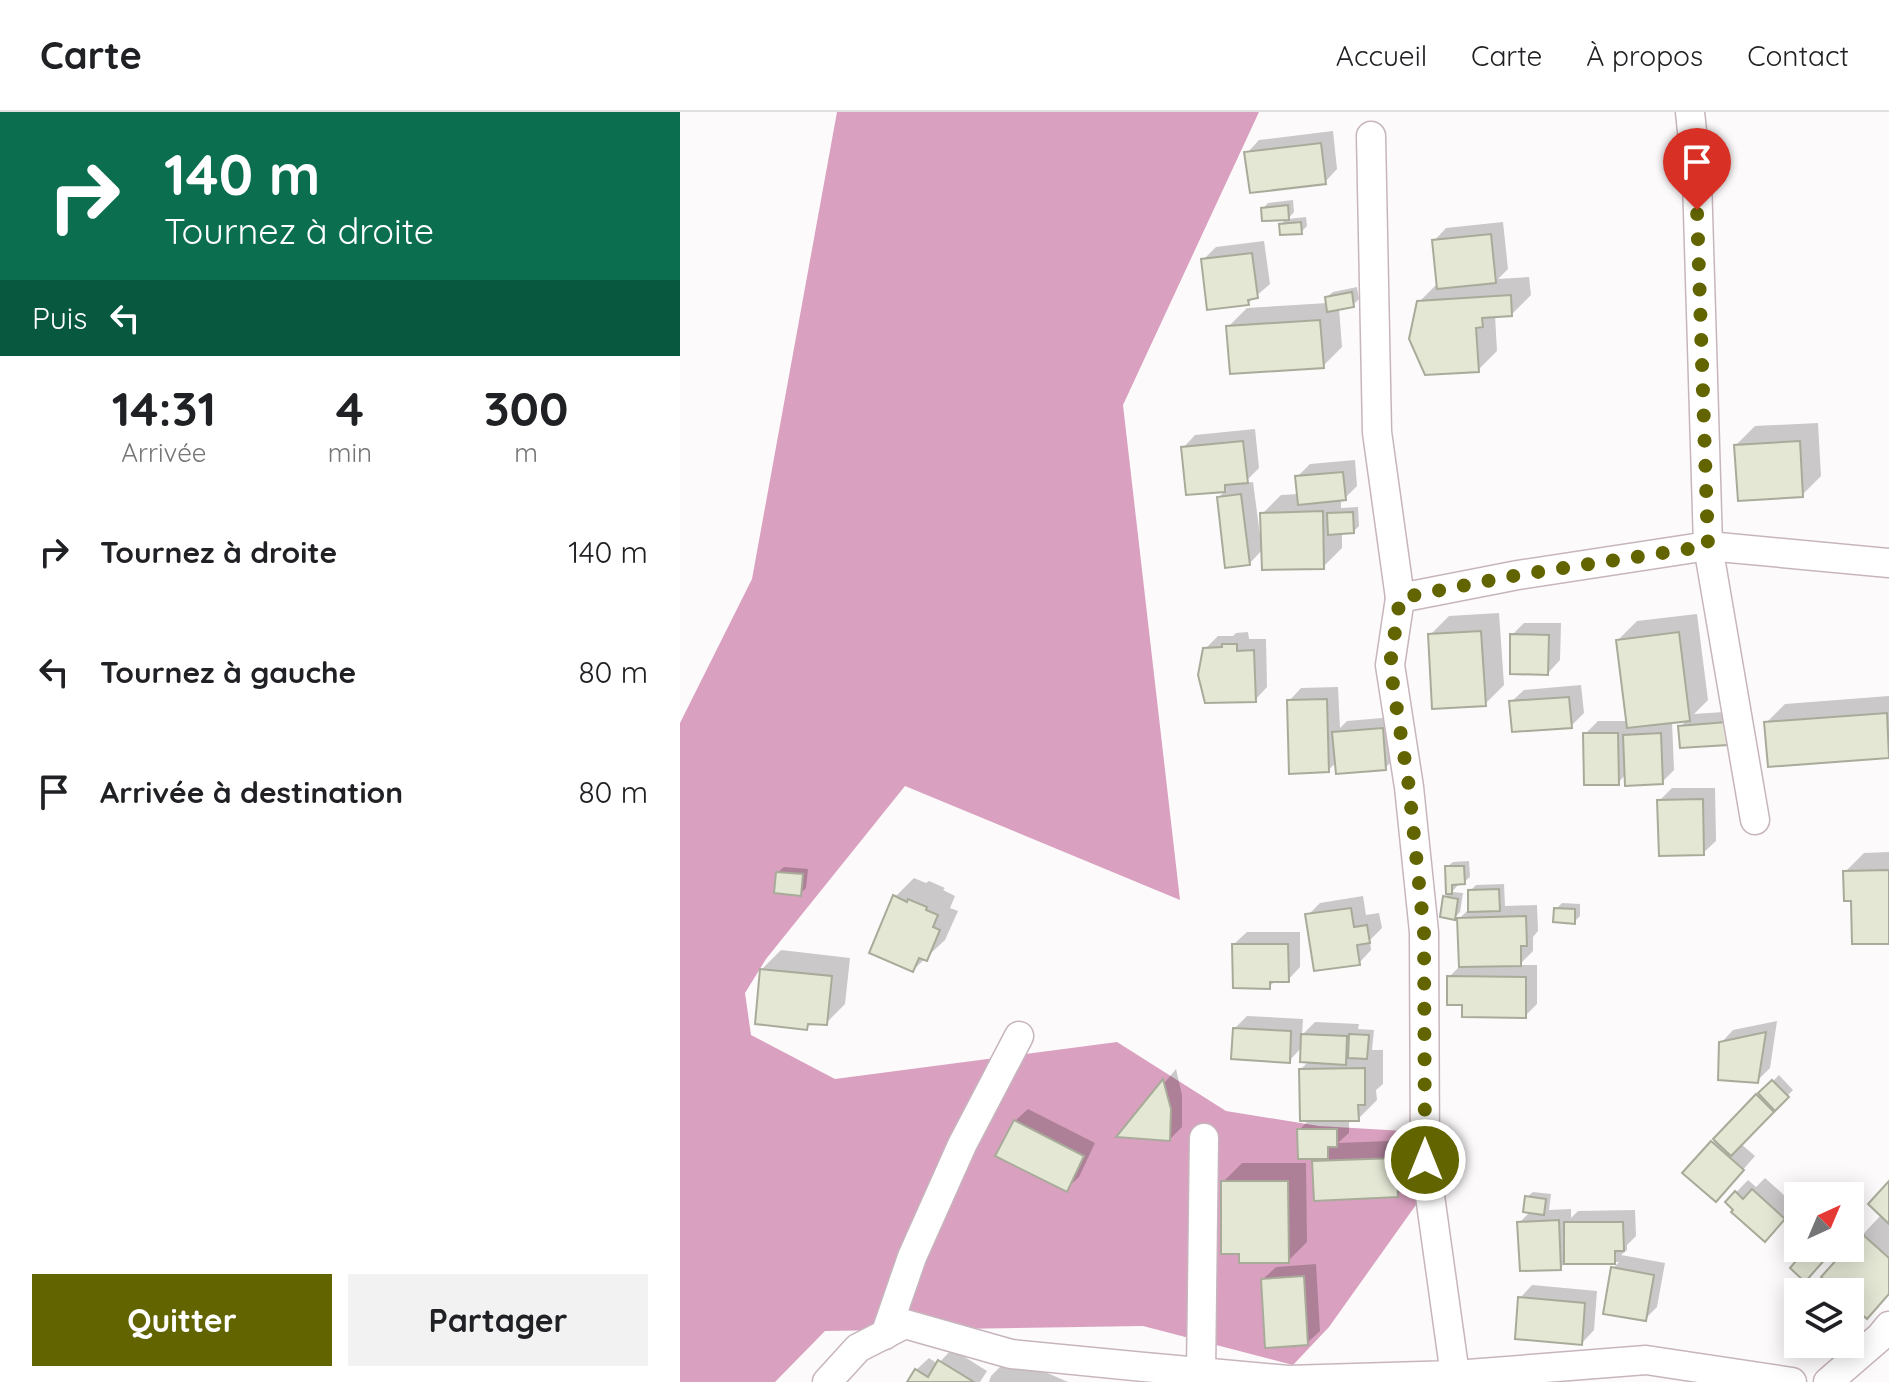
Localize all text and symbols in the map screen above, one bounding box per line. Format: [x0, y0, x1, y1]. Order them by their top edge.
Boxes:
text: Carte [40, 31, 142, 79]
text: Accueil [1336, 38, 1427, 73]
text: Carte [1471, 38, 1542, 73]
text: À propos [1586, 38, 1703, 73]
text: Contact [1747, 38, 1849, 73]
pin [1663, 128, 1731, 210]
text: 140 m [164, 139, 320, 209]
icon: arrive [1675, 140, 1719, 184]
icon: right [32, 144, 136, 248]
text: Tournez à droite [164, 208, 434, 253]
icon: left [103, 296, 147, 340]
text: Puis [32, 299, 87, 337]
text: 14:31 [112, 378, 216, 438]
text: 4 [336, 378, 364, 438]
text: 300 [484, 378, 568, 438]
text: Arrivée [121, 436, 207, 469]
text: min [328, 436, 372, 469]
text: m [514, 436, 538, 469]
icon: right [32, 530, 76, 574]
text: Tournez à droite [100, 533, 337, 571]
text: 140 m [568, 533, 648, 571]
icon: left [32, 650, 76, 694]
text: Tournez à gauche [100, 653, 356, 691]
text: 80 m [578, 653, 648, 691]
icon: arrive [32, 770, 76, 814]
text: Arrivée à destination [100, 773, 403, 811]
text: 80 m [578, 773, 648, 811]
position arrow [1383, 1118, 1467, 1202]
north arrow [1784, 1182, 1864, 1262]
map controls [1784, 1182, 1864, 1358]
button: Quitter [32, 1274, 332, 1366]
button: Partager [348, 1274, 648, 1366]
button: layers [1784, 1278, 1864, 1358]

